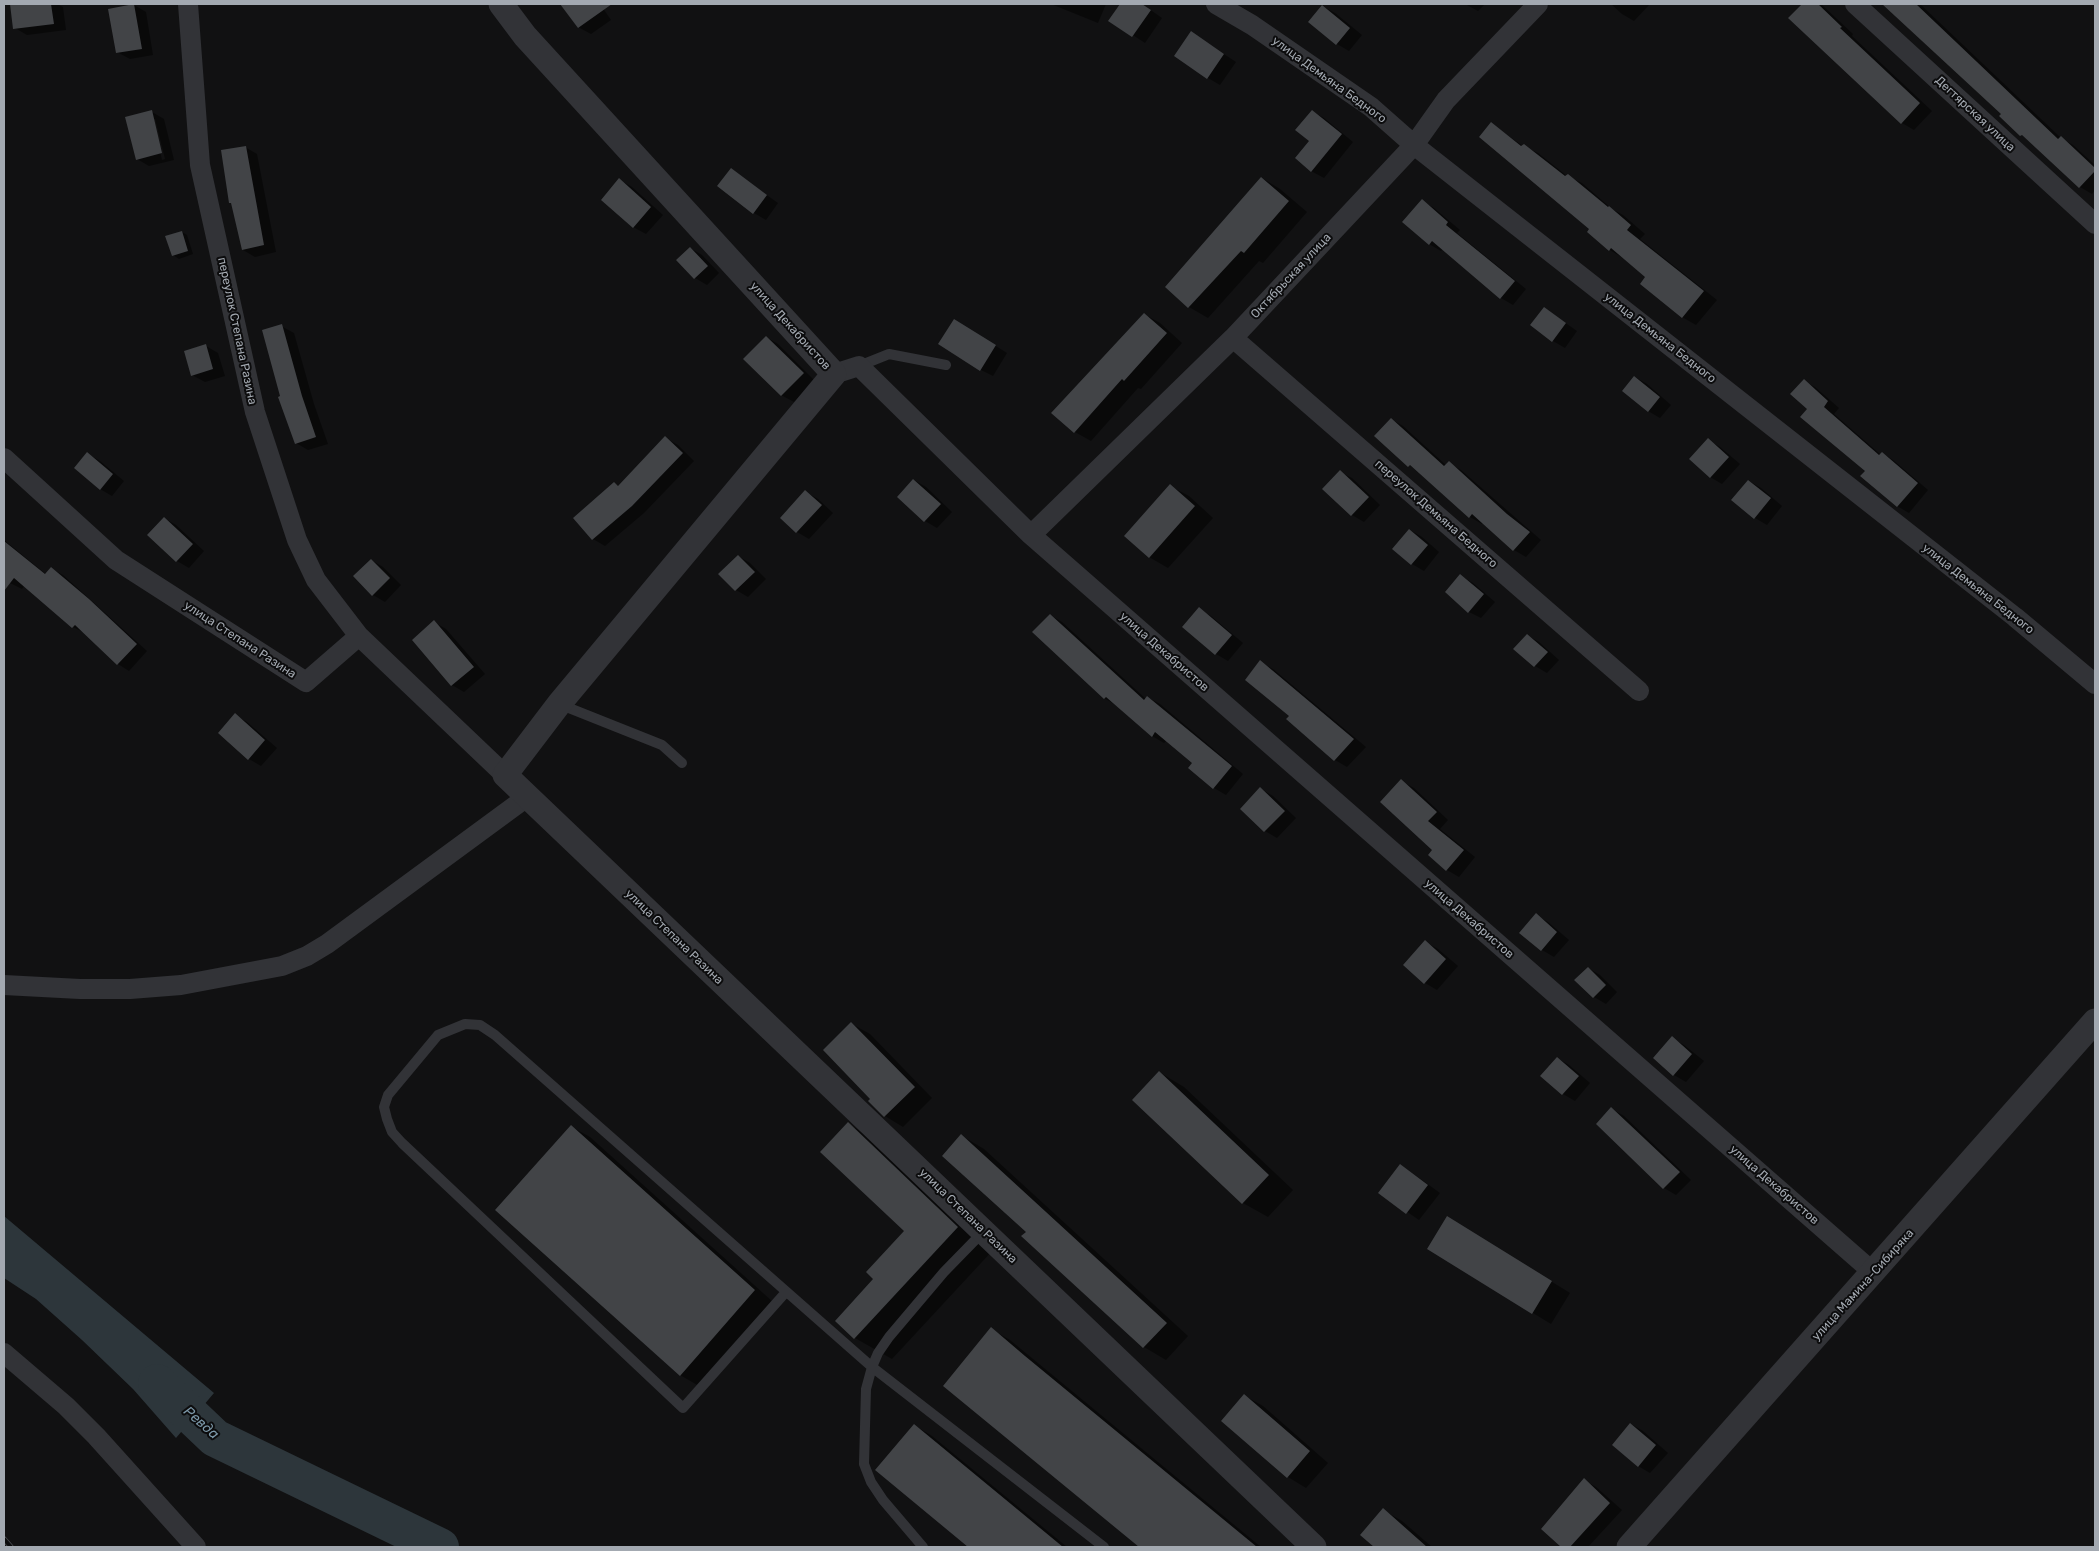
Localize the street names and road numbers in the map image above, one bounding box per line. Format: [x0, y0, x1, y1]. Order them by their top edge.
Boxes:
street label: улица Демьяна Бедного [1269, 34, 1389, 126]
street label: Дегтярская улица [1932, 73, 2018, 155]
street label: Октябрьская улица [1248, 230, 1334, 322]
street label: переулок Степана Разина [214, 256, 260, 406]
street label: улица Декабристов [747, 279, 833, 373]
street label: улица Демьяна Бедного [1601, 290, 1719, 386]
street label: переулок Демьяна Бедного [1372, 457, 1500, 571]
street label: улица Демьяна Бедного [1919, 541, 2037, 637]
street label: улица Степана Разина [181, 598, 299, 682]
street label: улица Декабристов [1116, 609, 1212, 695]
street label: улица Декабристов [1421, 876, 1517, 962]
street label: улица Степана Разина [622, 886, 726, 988]
street label: улица Декабристов [1726, 1142, 1822, 1228]
street label: улица Степана Разина [916, 1165, 1020, 1267]
street label: улица Мамина-Сибиряка [1809, 1226, 1917, 1344]

